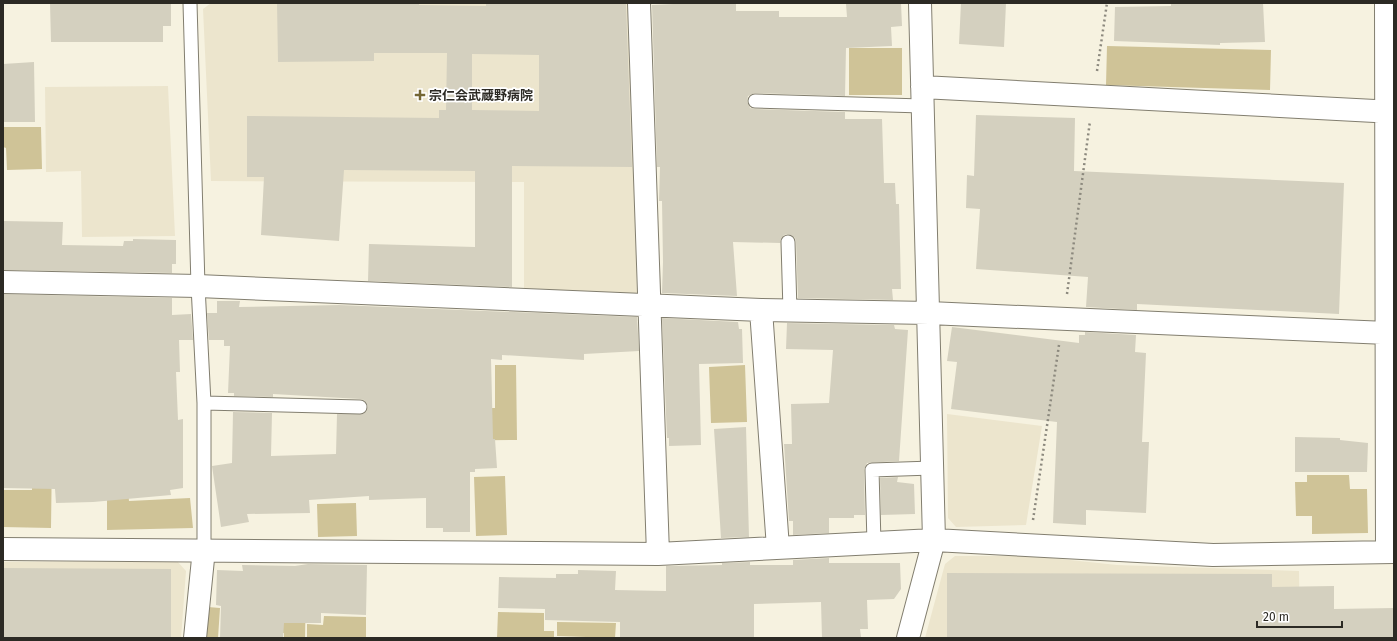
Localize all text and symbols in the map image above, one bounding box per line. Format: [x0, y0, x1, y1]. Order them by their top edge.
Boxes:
place label: 宗仁会武蔵野病院 [429, 88, 533, 103]
marker: 宗仁会武蔵野病院 [414, 89, 426, 101]
scale bar [1257, 603, 1342, 629]
text: 20 m [1263, 610, 1289, 624]

